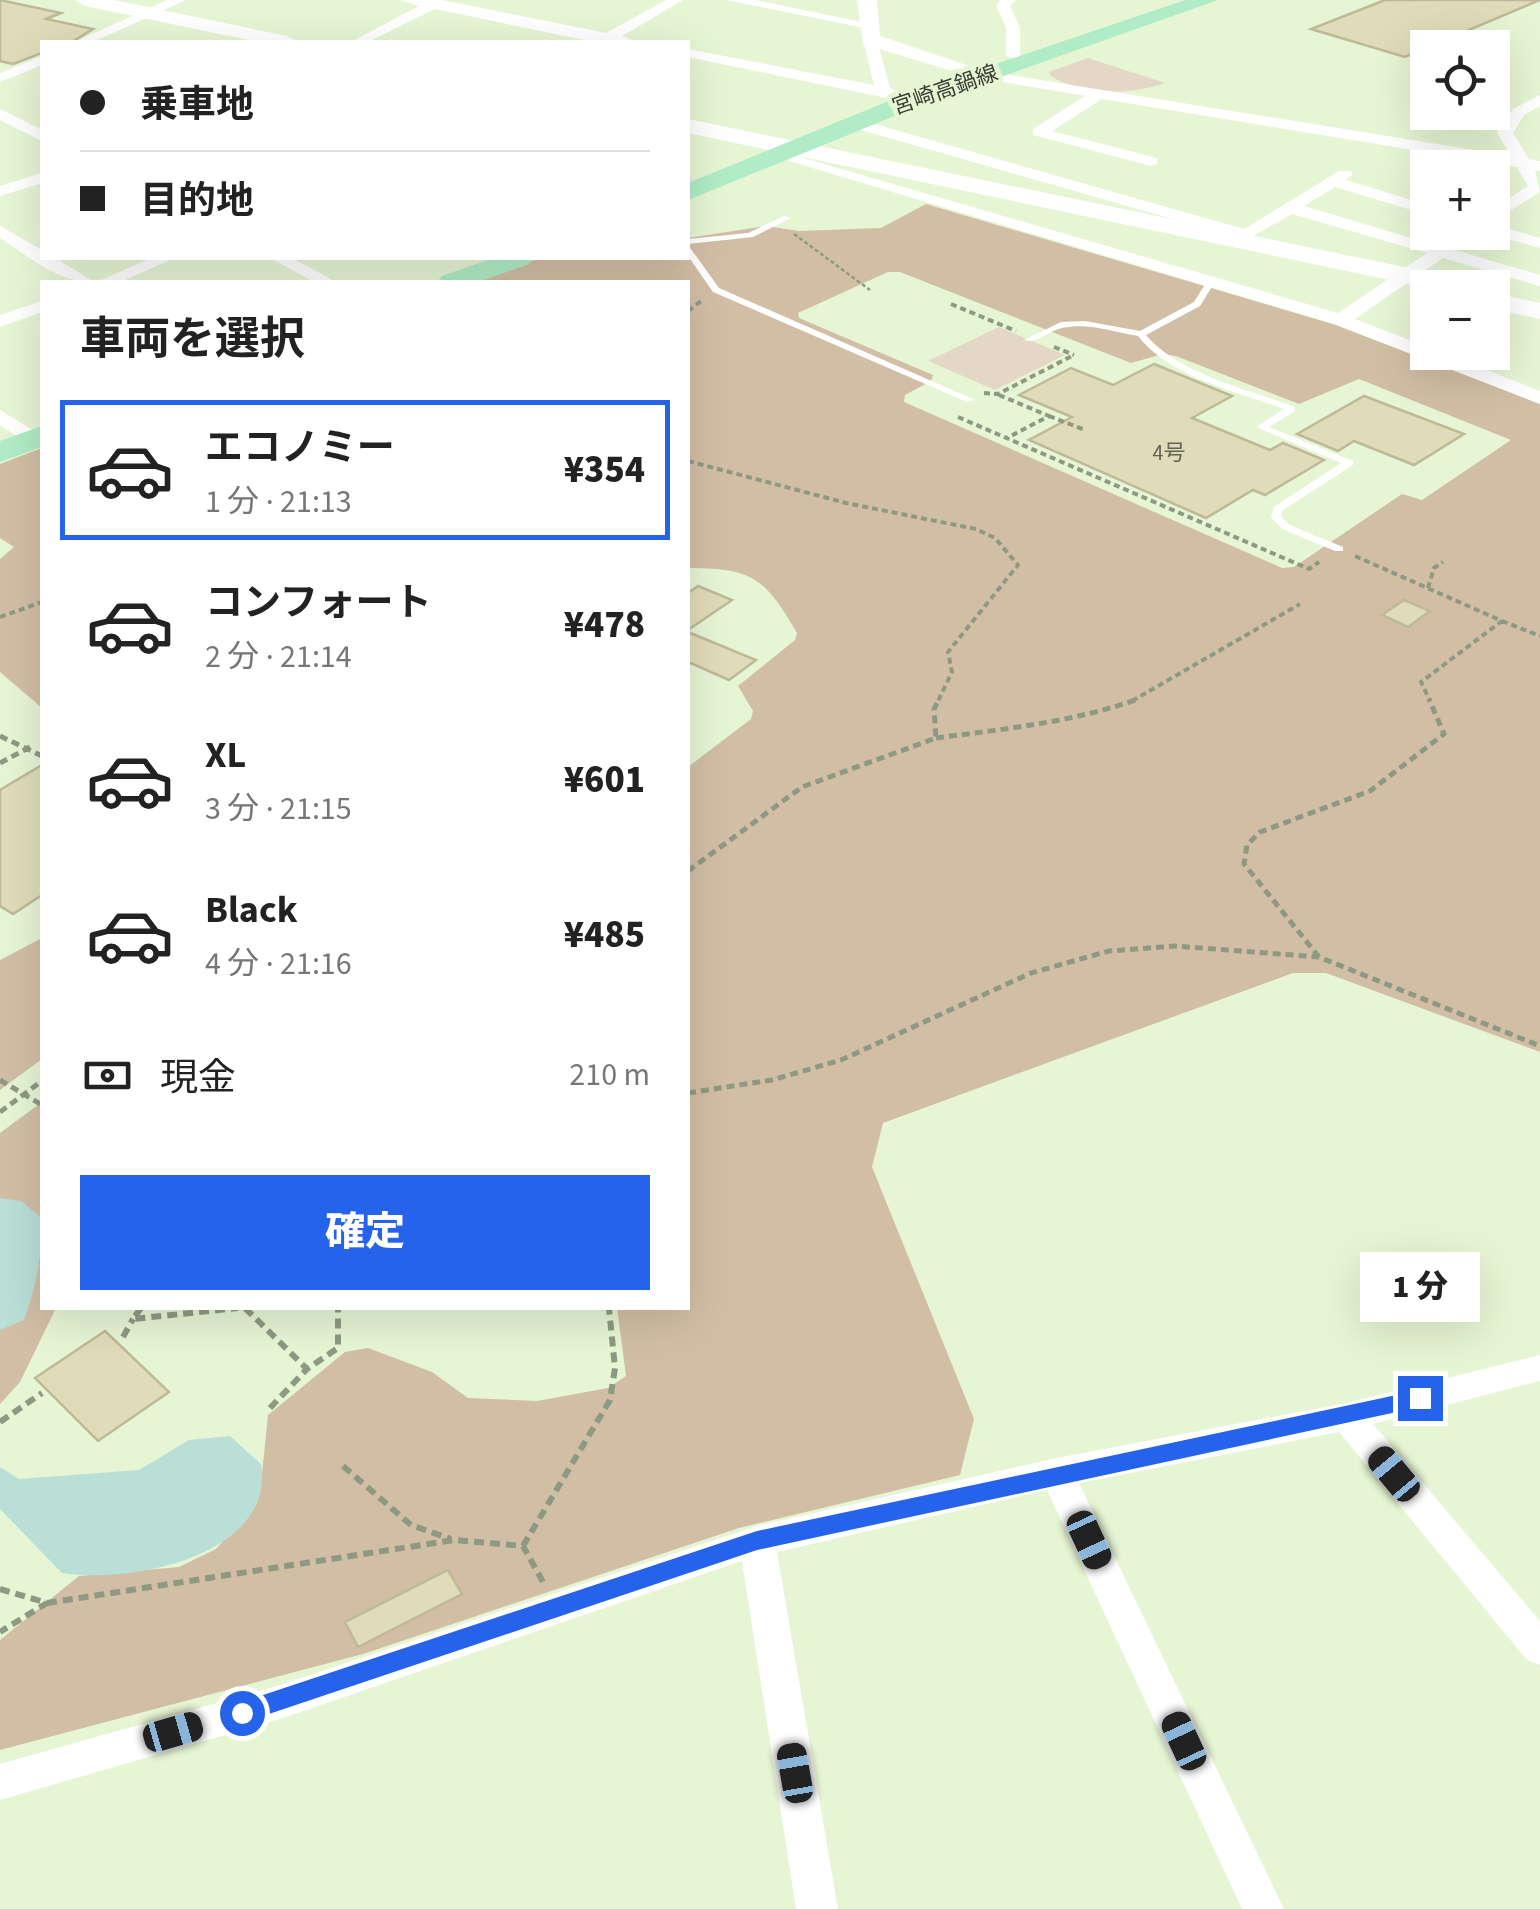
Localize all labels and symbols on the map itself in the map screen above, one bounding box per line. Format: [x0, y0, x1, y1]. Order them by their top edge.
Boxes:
street label: 宮崎高鍋線 [888, 57, 1002, 123]
house number: 4号 [1153, 437, 1185, 469]
callout: 1 分 [1360, 1253, 1480, 1323]
route end [1398, 1376, 1443, 1421]
car [1363, 1441, 1425, 1507]
car [1063, 1506, 1115, 1574]
route start [220, 1691, 265, 1736]
car [1158, 1707, 1210, 1775]
car [140, 1709, 206, 1755]
car [775, 1741, 815, 1805]

